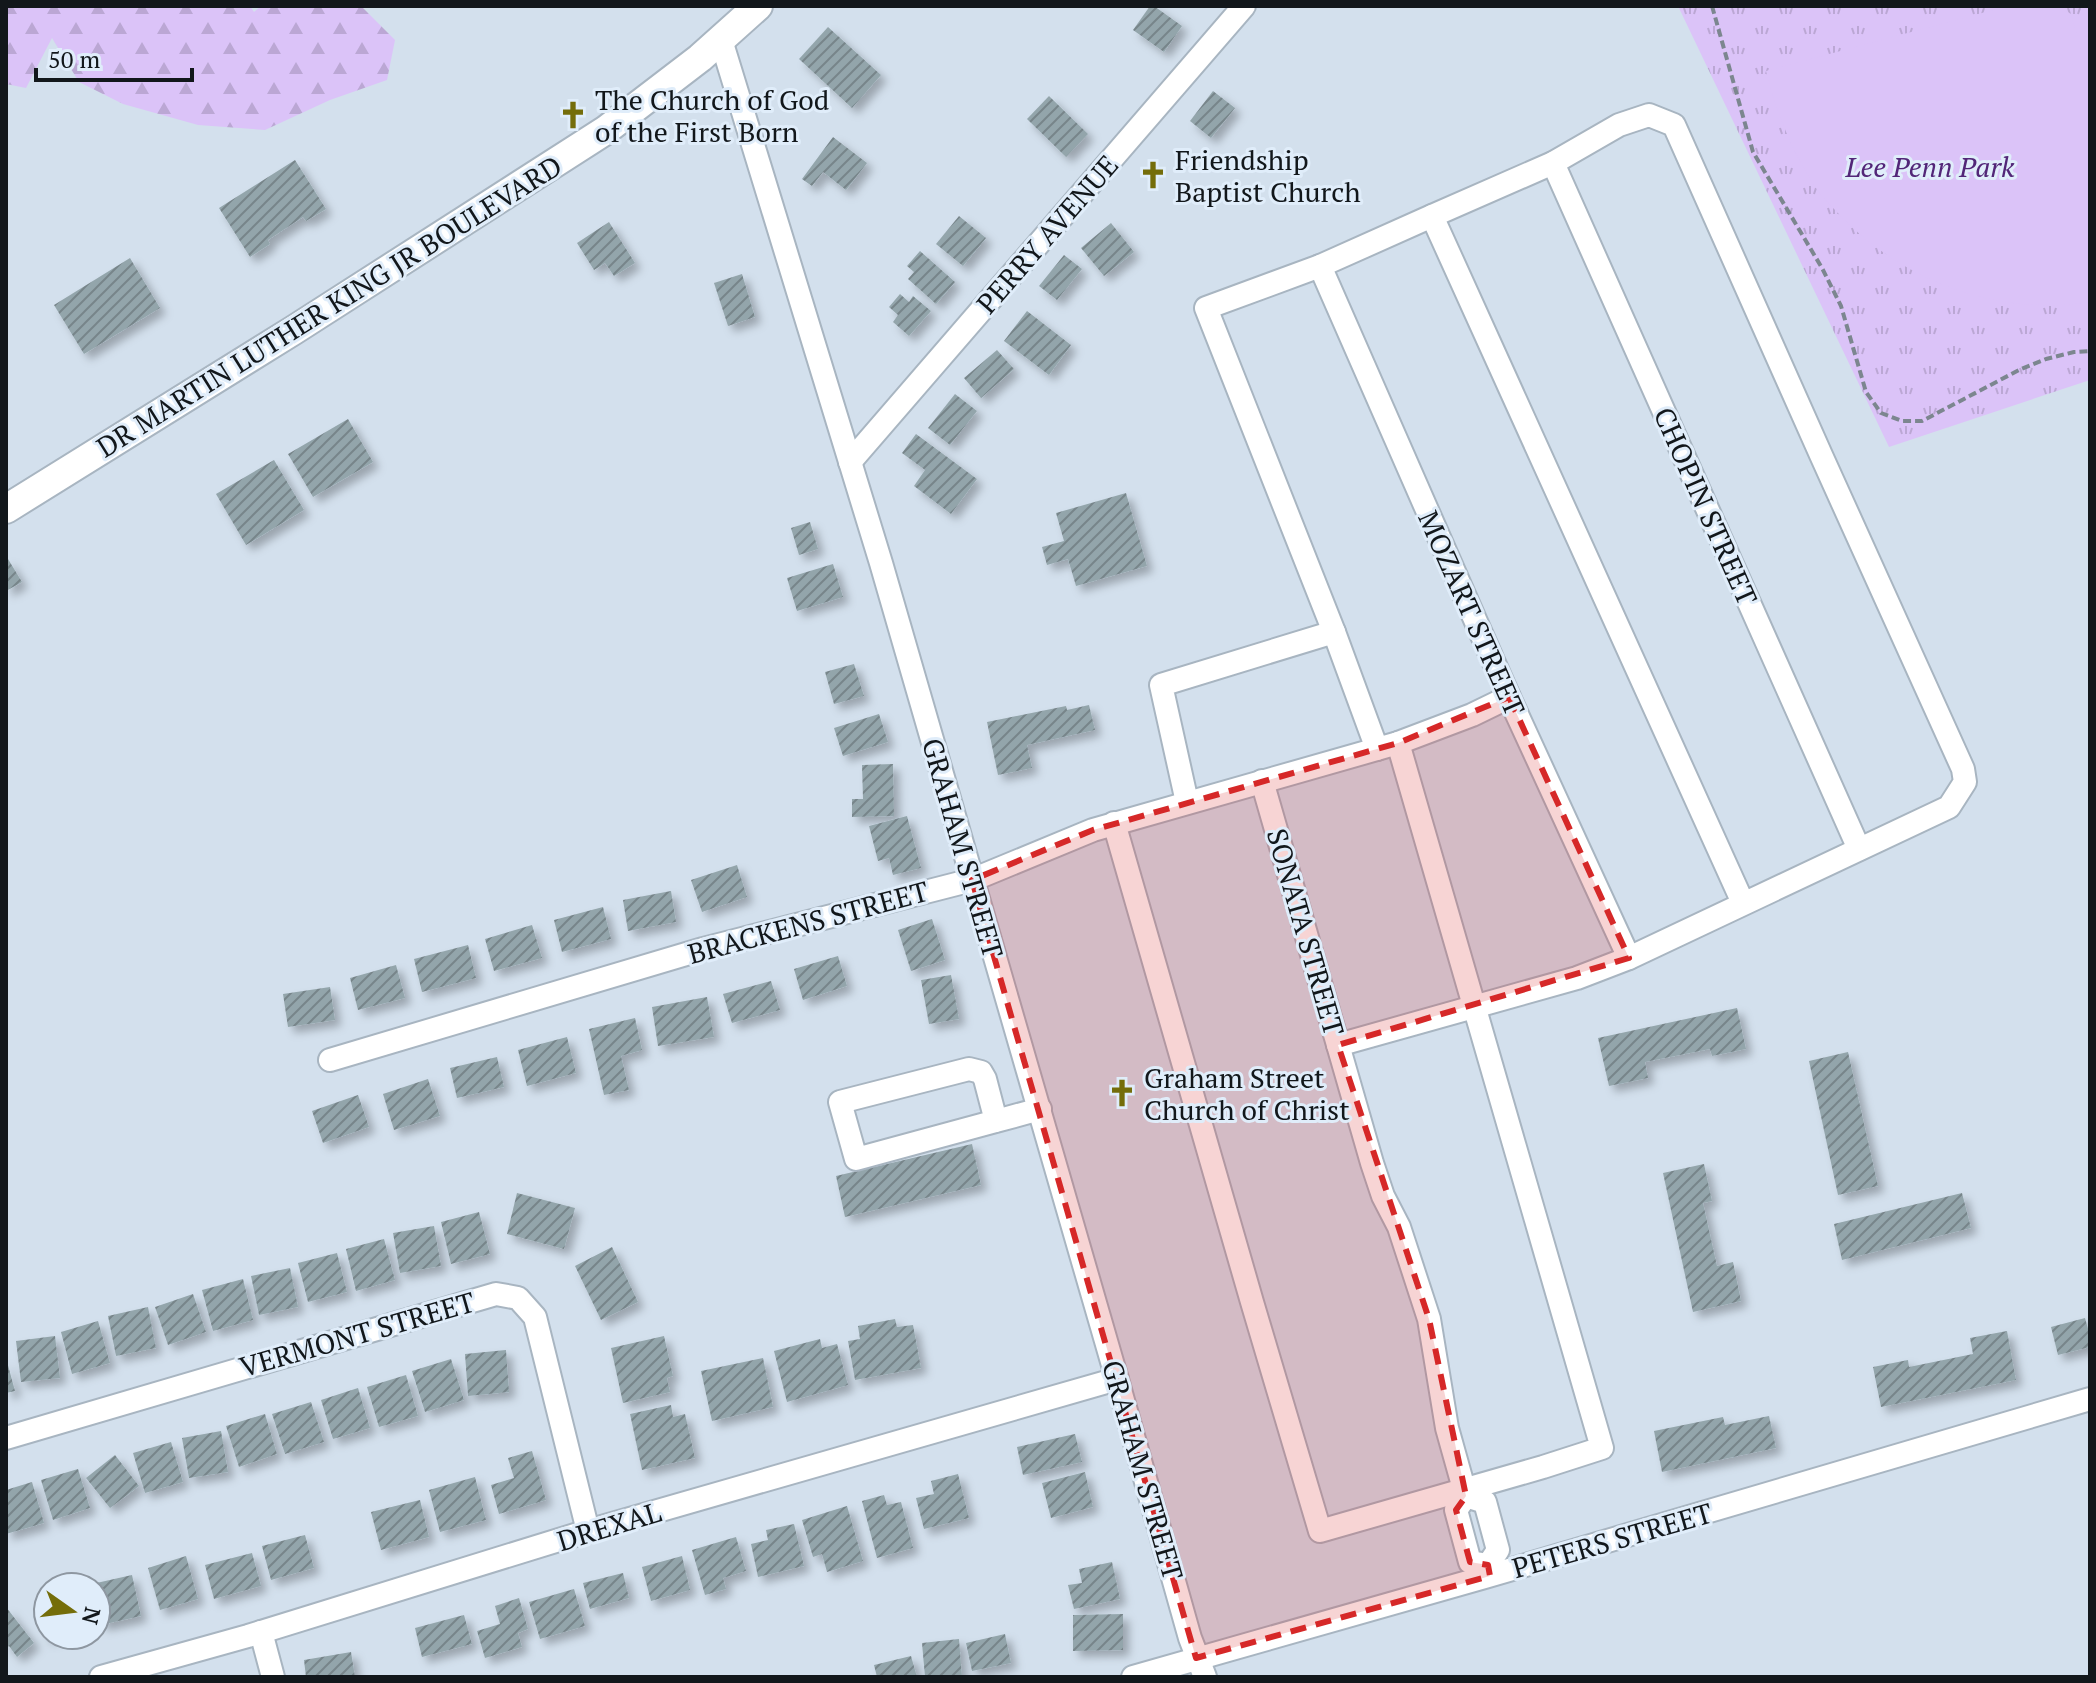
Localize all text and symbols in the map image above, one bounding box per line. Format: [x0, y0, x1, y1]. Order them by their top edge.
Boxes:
scale bar [36, 32, 192, 82]
text: 50 m [48, 43, 100, 75]
place label: The Church of God of the First Born [595, 81, 829, 150]
church icon: The Church of God of the First Born [558, 100, 588, 130]
place label: Friendship Baptist Church [1175, 141, 1361, 210]
street label: DR MARTIN LUTHER KING JR BOULEVARD [89, 147, 569, 465]
street label: PERRY AVENUE [968, 147, 1126, 321]
park label: Lee Penn Park [1844, 148, 2015, 185]
church icon: Friendship Baptist Church [1138, 160, 1168, 190]
street label: CHOPIN STREET [1646, 401, 1766, 611]
street label: MOZART STREET [1410, 505, 1534, 721]
street label: GRAHAM STREET [914, 734, 1012, 962]
street label: SONATA STREET [1259, 824, 1353, 1040]
street label: BRACKENS STREET [684, 872, 932, 972]
place label: Graham Street Church of Christ [1144, 1059, 1350, 1128]
church icon: Graham Street Church of Christ [1107, 1078, 1137, 1108]
street label: VERMONT STREET [235, 1283, 479, 1385]
street label: GRAHAM STREET [1094, 1356, 1192, 1584]
street label: DREXAL [553, 1493, 665, 1559]
street label: PETERS STREET [1508, 1494, 1716, 1586]
north arrow [32, 1571, 112, 1651]
text: N [76, 1604, 108, 1628]

